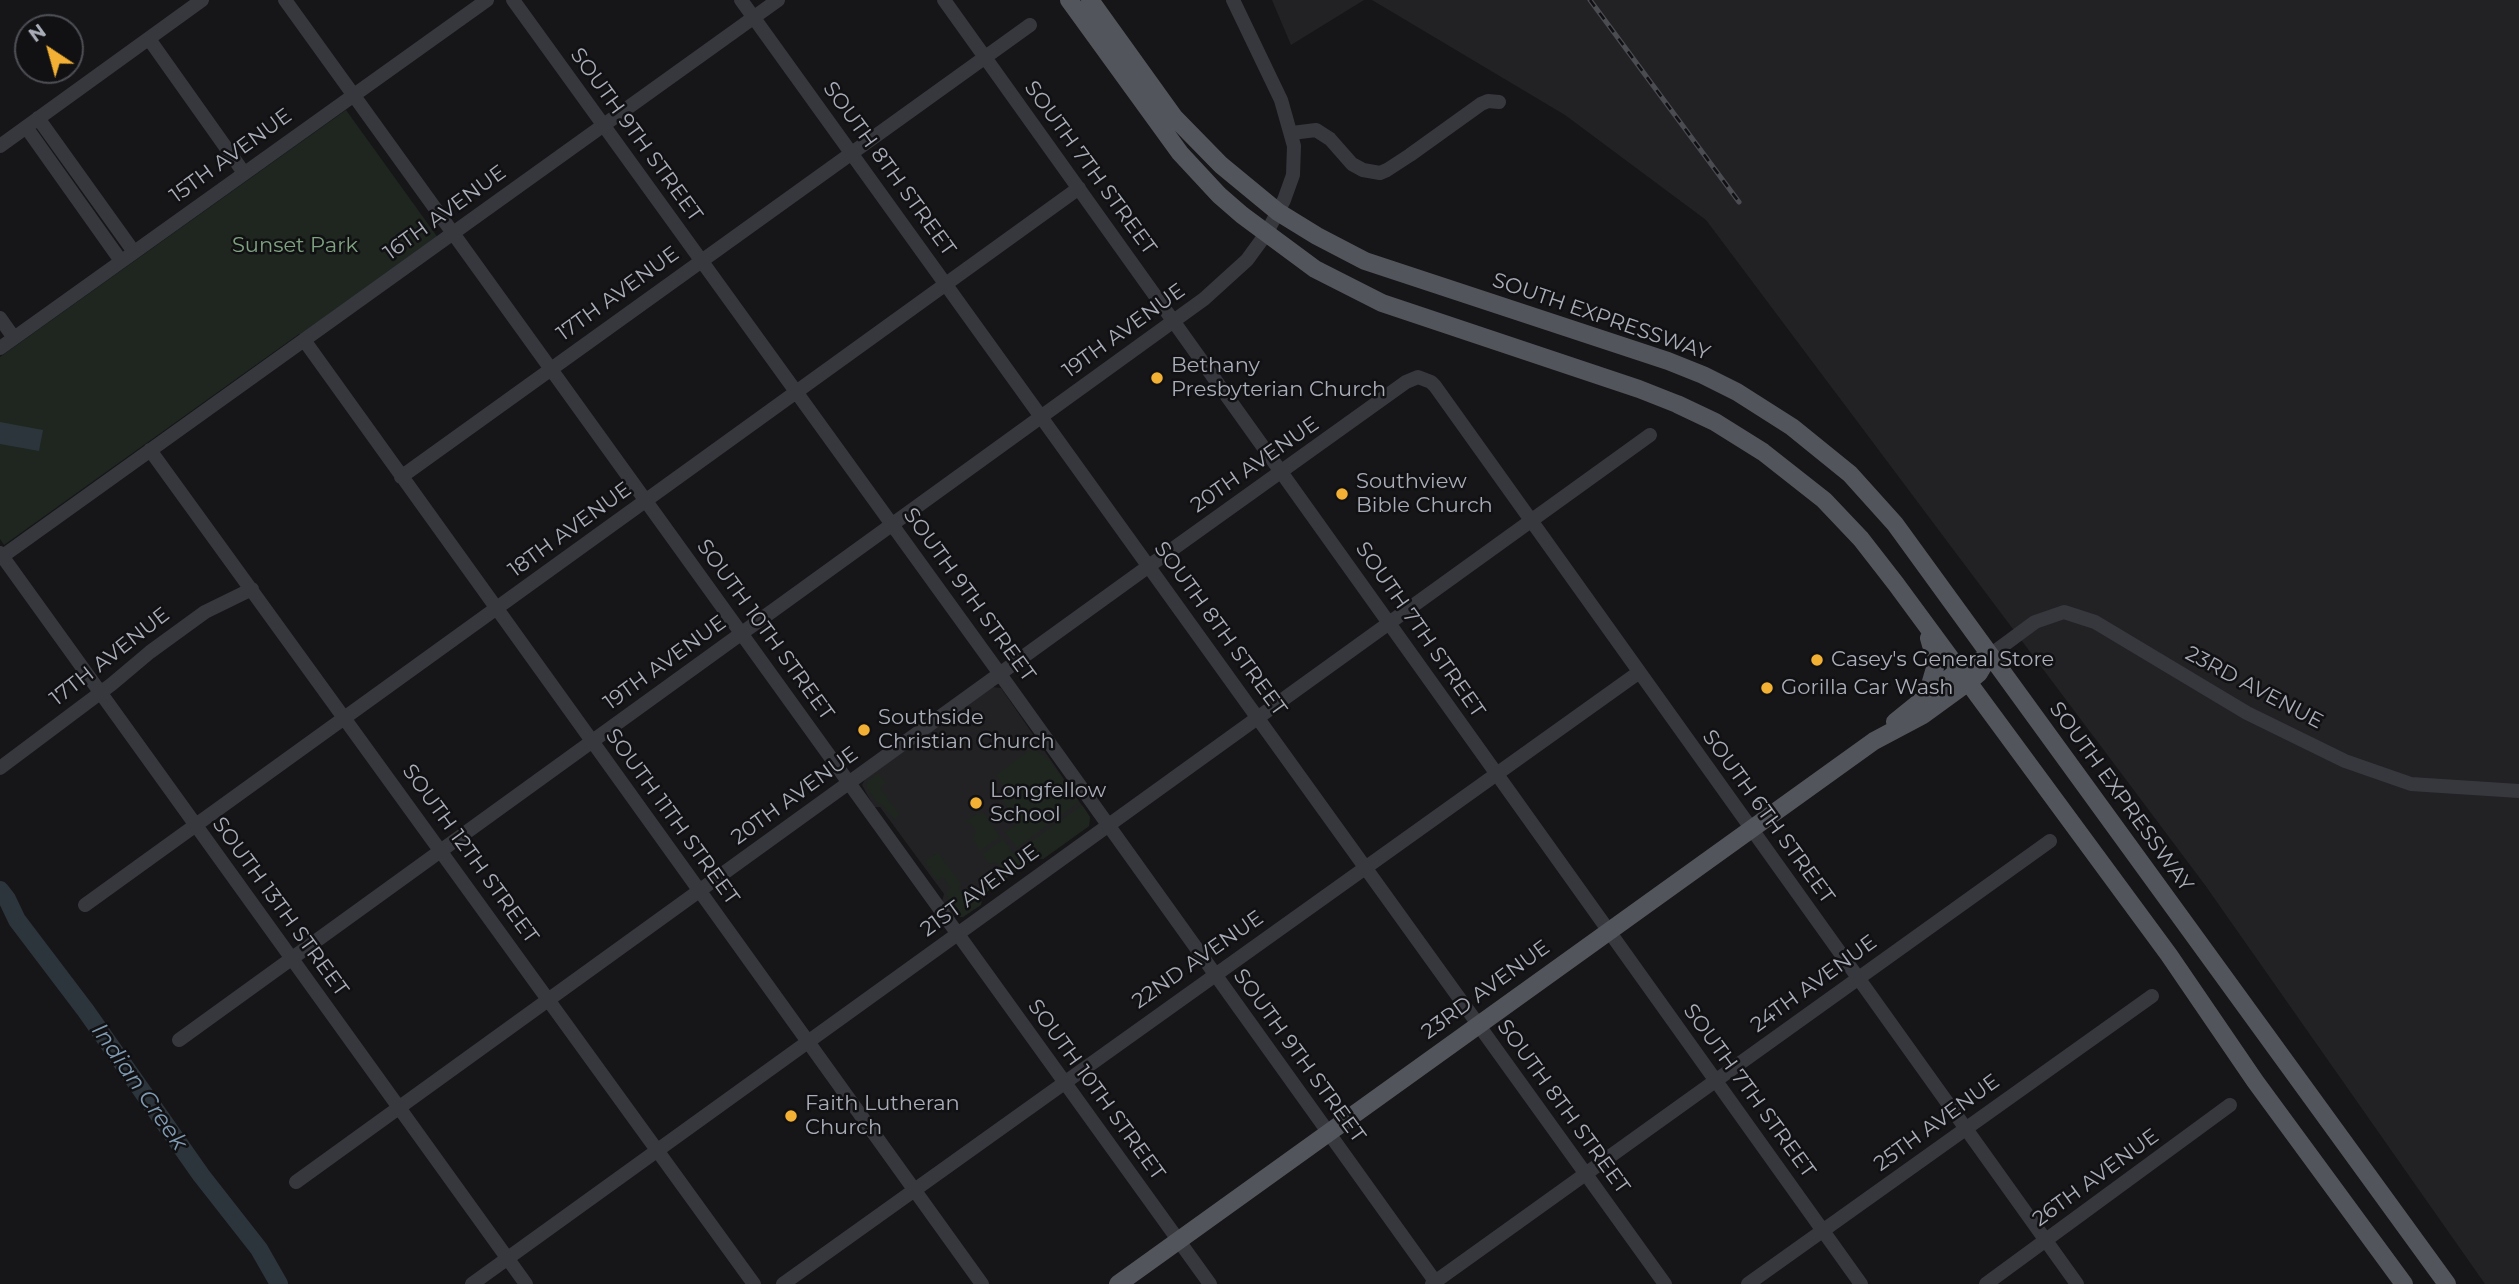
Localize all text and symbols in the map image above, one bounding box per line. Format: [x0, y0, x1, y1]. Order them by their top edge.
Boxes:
north arrow [14, 14, 84, 84]
text: N [25, 19, 51, 47]
street label: SOUTH 9TH STREET [565, 43, 707, 227]
street label: SOUTH 7TH STREET [1019, 76, 1161, 260]
street label: SOUTH 8TH STREET [817, 77, 961, 261]
street label: 15TH AVENUE [165, 103, 297, 209]
street label: 16TH AVENUE [379, 160, 511, 266]
park label: Sunset Park [232, 233, 358, 259]
street label: 17TH AVENUE [552, 241, 684, 347]
street label: SOUTH EXPRESSWAY [1489, 268, 1713, 366]
street label: 19TH AVENUE [1058, 278, 1190, 384]
place label: Bethany Presbyterian Church [1171, 353, 1386, 403]
marker: Bethany Presbyterian Church [1149, 370, 1165, 386]
street label: 20TH AVENUE [1186, 412, 1324, 518]
place label: Southview Bible Church [1356, 469, 1493, 519]
street label: 18TH AVENUE [504, 477, 636, 583]
marker: Southview Bible Church [1334, 486, 1350, 502]
street label: SOUTH 9TH STREET [898, 503, 1040, 687]
street label: SOUTH 10TH STREET [691, 535, 839, 725]
street label: SOUTH 8TH STREET [1148, 537, 1292, 721]
street label: SOUTH 7TH STREET [1350, 537, 1490, 723]
street label: 17TH AVENUE [45, 602, 175, 712]
street label: 19TH AVENUE [599, 610, 731, 716]
street label: 23RD AVENUE [2181, 641, 2327, 735]
place label: Casey's General Store [1831, 647, 2054, 673]
marker: Casey's General Store [1809, 652, 1825, 668]
place label: Gorilla Car Wash [1781, 675, 1954, 701]
marker: Gorilla Car Wash [1759, 680, 1775, 696]
street label: SOUTH EXPRESSWAY [2044, 697, 2198, 897]
place label: Southside Christian Church [878, 705, 1055, 755]
marker: Southside Christian Church [856, 722, 872, 738]
street label: SOUTH 11TH STREET [600, 724, 744, 910]
street label: SOUTH 6TH STREET [1696, 725, 1840, 909]
street label: 20TH AVENUE [727, 742, 863, 850]
street label: SOUTH 12TH STREET [396, 759, 544, 949]
place label: Longfellow School [990, 778, 1106, 828]
marker: Longfellow School [968, 795, 984, 811]
street label: SOUTH 13TH STREET [206, 812, 354, 1002]
street label: 21ST AVENUE [916, 840, 1044, 942]
street label: 22ND AVENUE [1128, 905, 1268, 1015]
street label: 24TH AVENUE [1746, 930, 1882, 1038]
street label: 23RD AVENUE [1417, 935, 1555, 1045]
street label: SOUTH 9TH STREET [1228, 964, 1370, 1148]
street label: SOUTH 10TH STREET [1022, 995, 1170, 1185]
street label: SOUTH 7TH STREET [1678, 999, 1820, 1183]
street label: SOUTH 8TH STREET [1491, 1015, 1635, 1199]
water label: Indian Creek [85, 1018, 193, 1156]
street label: 25TH AVENUE [1869, 1069, 2005, 1177]
place label: Faith Lutheran Church [805, 1091, 960, 1141]
marker: Faith Lutheran Church [783, 1108, 799, 1124]
street label: 26TH AVENUE [2028, 1124, 2164, 1232]

